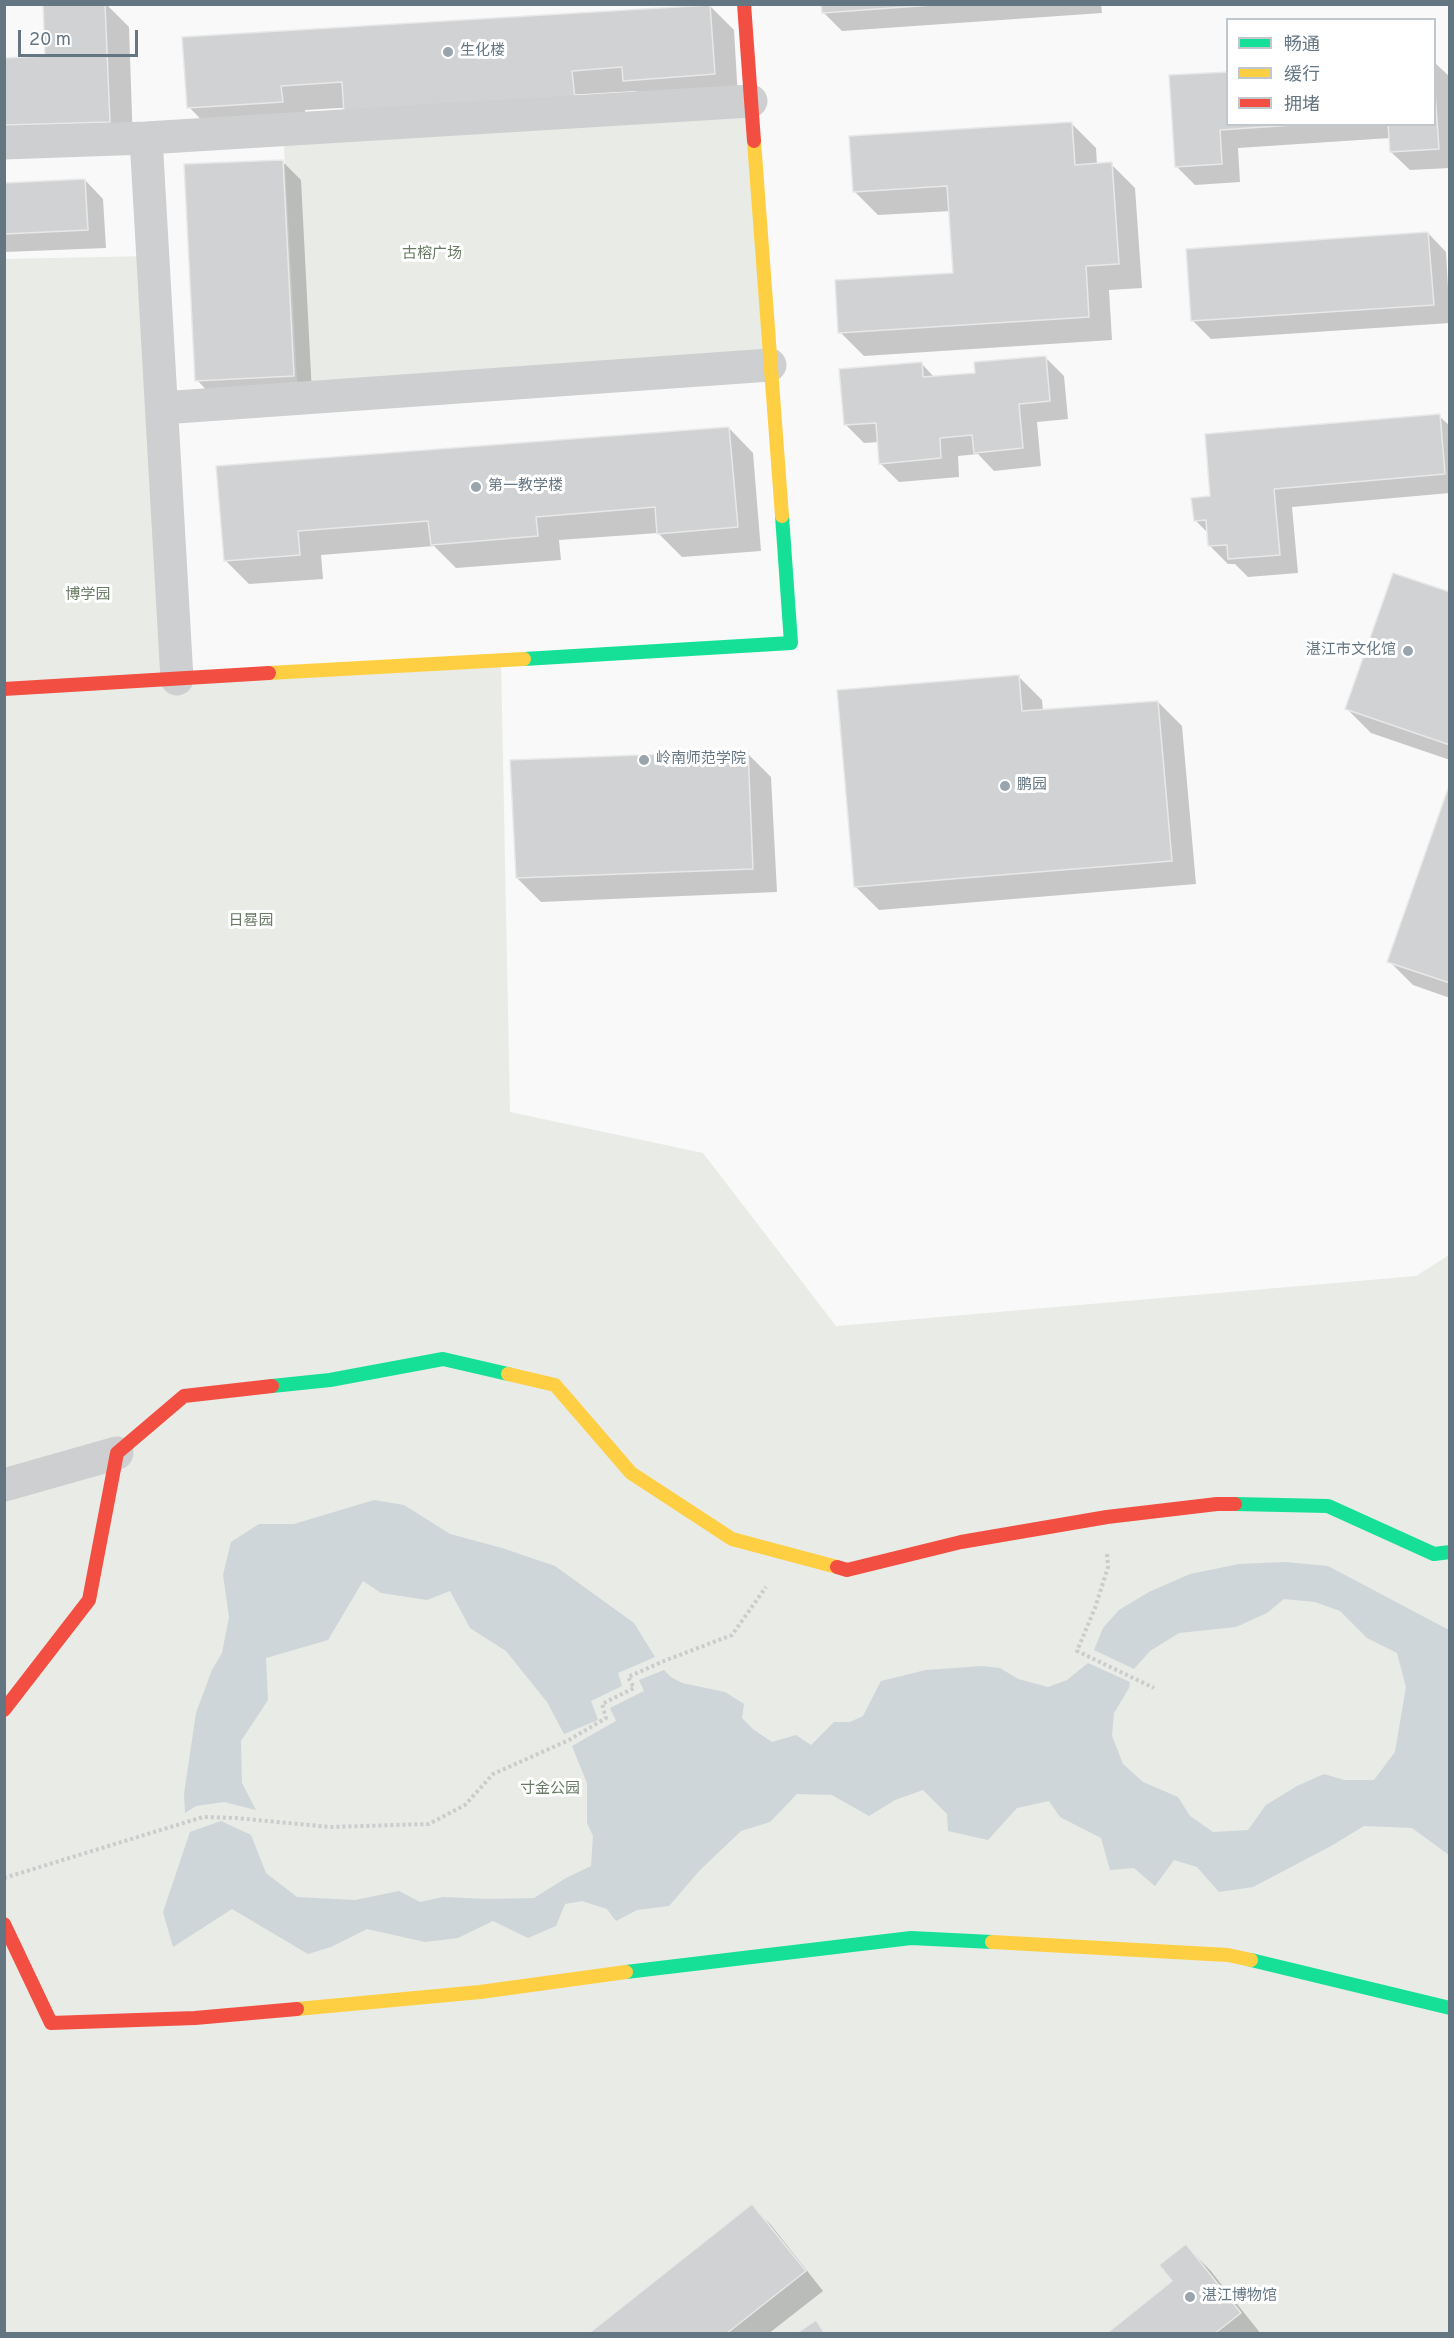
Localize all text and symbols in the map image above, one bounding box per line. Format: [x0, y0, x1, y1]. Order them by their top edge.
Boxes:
scale bar [21, 18, 141, 56]
legend [1226, 18, 1436, 126]
text: 20 m [29, 29, 71, 52]
text: 畅通 [1284, 34, 1320, 57]
place label: 生化楼 [460, 43, 505, 61]
marker: 生化楼 [441, 45, 455, 59]
text: 缓行 [1284, 64, 1320, 87]
text: 拥堵 [1284, 94, 1320, 117]
park label: 古榕广场 [402, 246, 462, 264]
place label: 第一教学楼 [488, 478, 563, 496]
marker: 第一教学楼 [469, 480, 483, 494]
park label: 博学园 [66, 587, 110, 605]
place label: 湛江市文化馆 [1306, 642, 1396, 660]
marker: 湛江市文化馆 [1401, 644, 1415, 658]
place label: 岭南师范学院 [656, 751, 746, 769]
marker: 岭南师范学院 [637, 753, 651, 767]
place label: 鹏园 [1017, 777, 1047, 795]
marker: 鹏园 [998, 779, 1012, 793]
park label: 日晷园 [229, 913, 273, 931]
park label: 寸金公园 [520, 1781, 580, 1799]
place label: 湛江博物馆 [1202, 2288, 1277, 2306]
marker: 湛江博物馆 [1183, 2290, 1197, 2304]

